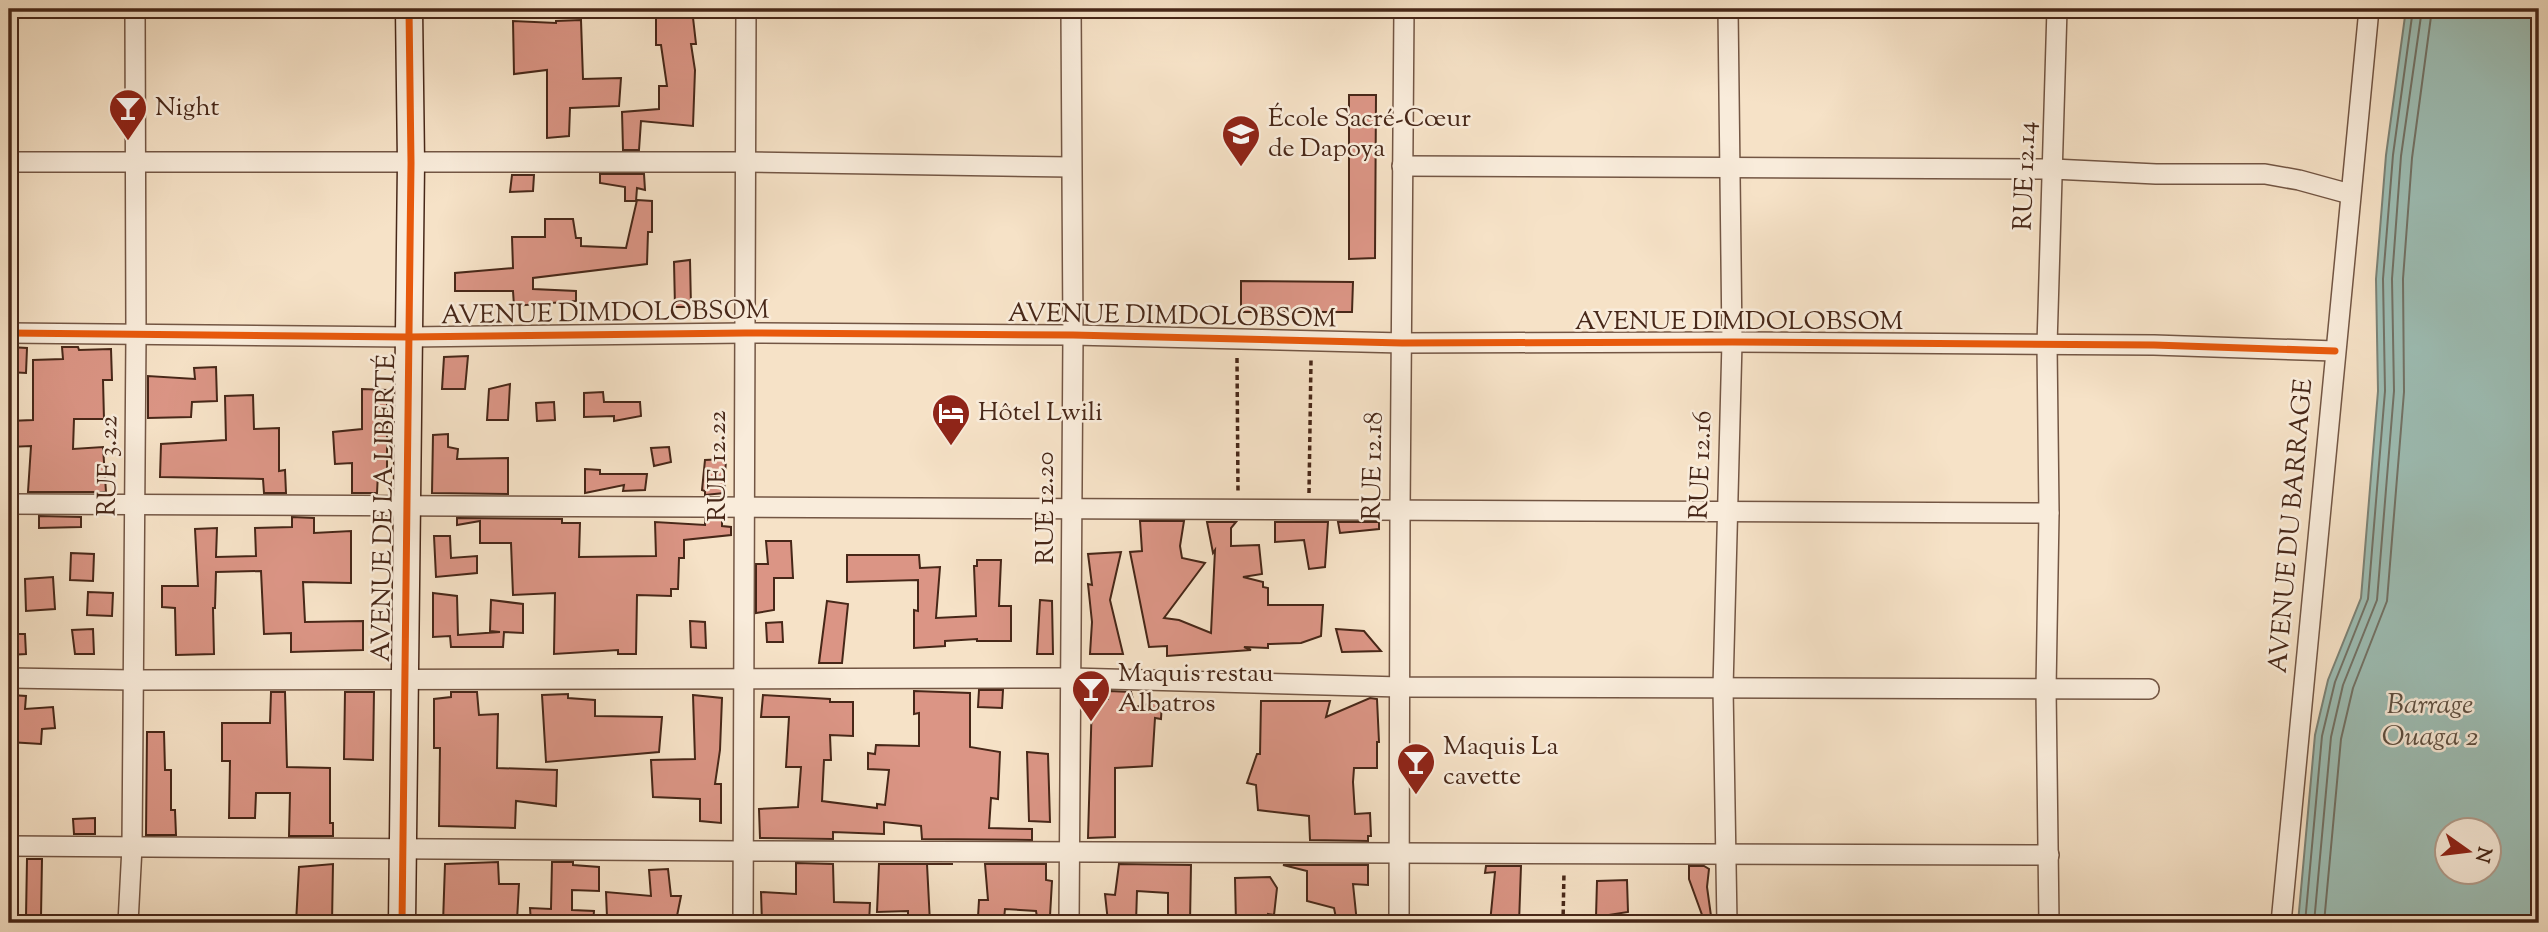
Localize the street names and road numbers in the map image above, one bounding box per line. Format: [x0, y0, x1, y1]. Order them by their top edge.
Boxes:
street label: RUE 12.14 [2006, 121, 2046, 231]
street label: AVENUE DIMDOLOBSOM [440, 293, 770, 335]
street label: AVENUE DIMDOLOBSOM [1007, 296, 1337, 338]
street label: AVENUE DIMDOLOBSOM [1575, 304, 1903, 341]
street label: AVENUE DE LA LIBERTÉ [364, 353, 406, 662]
street label: AVENUE DU BARRAGE [2261, 377, 2323, 675]
street label: RUE 12.22 [700, 410, 737, 522]
street label: RUE 12.16 [1682, 410, 1722, 520]
street label: RUE 12.18 [1355, 411, 1393, 521]
street label: RUE 3.22 [90, 415, 128, 517]
street label: RUE 12.20 [1028, 451, 1065, 565]

